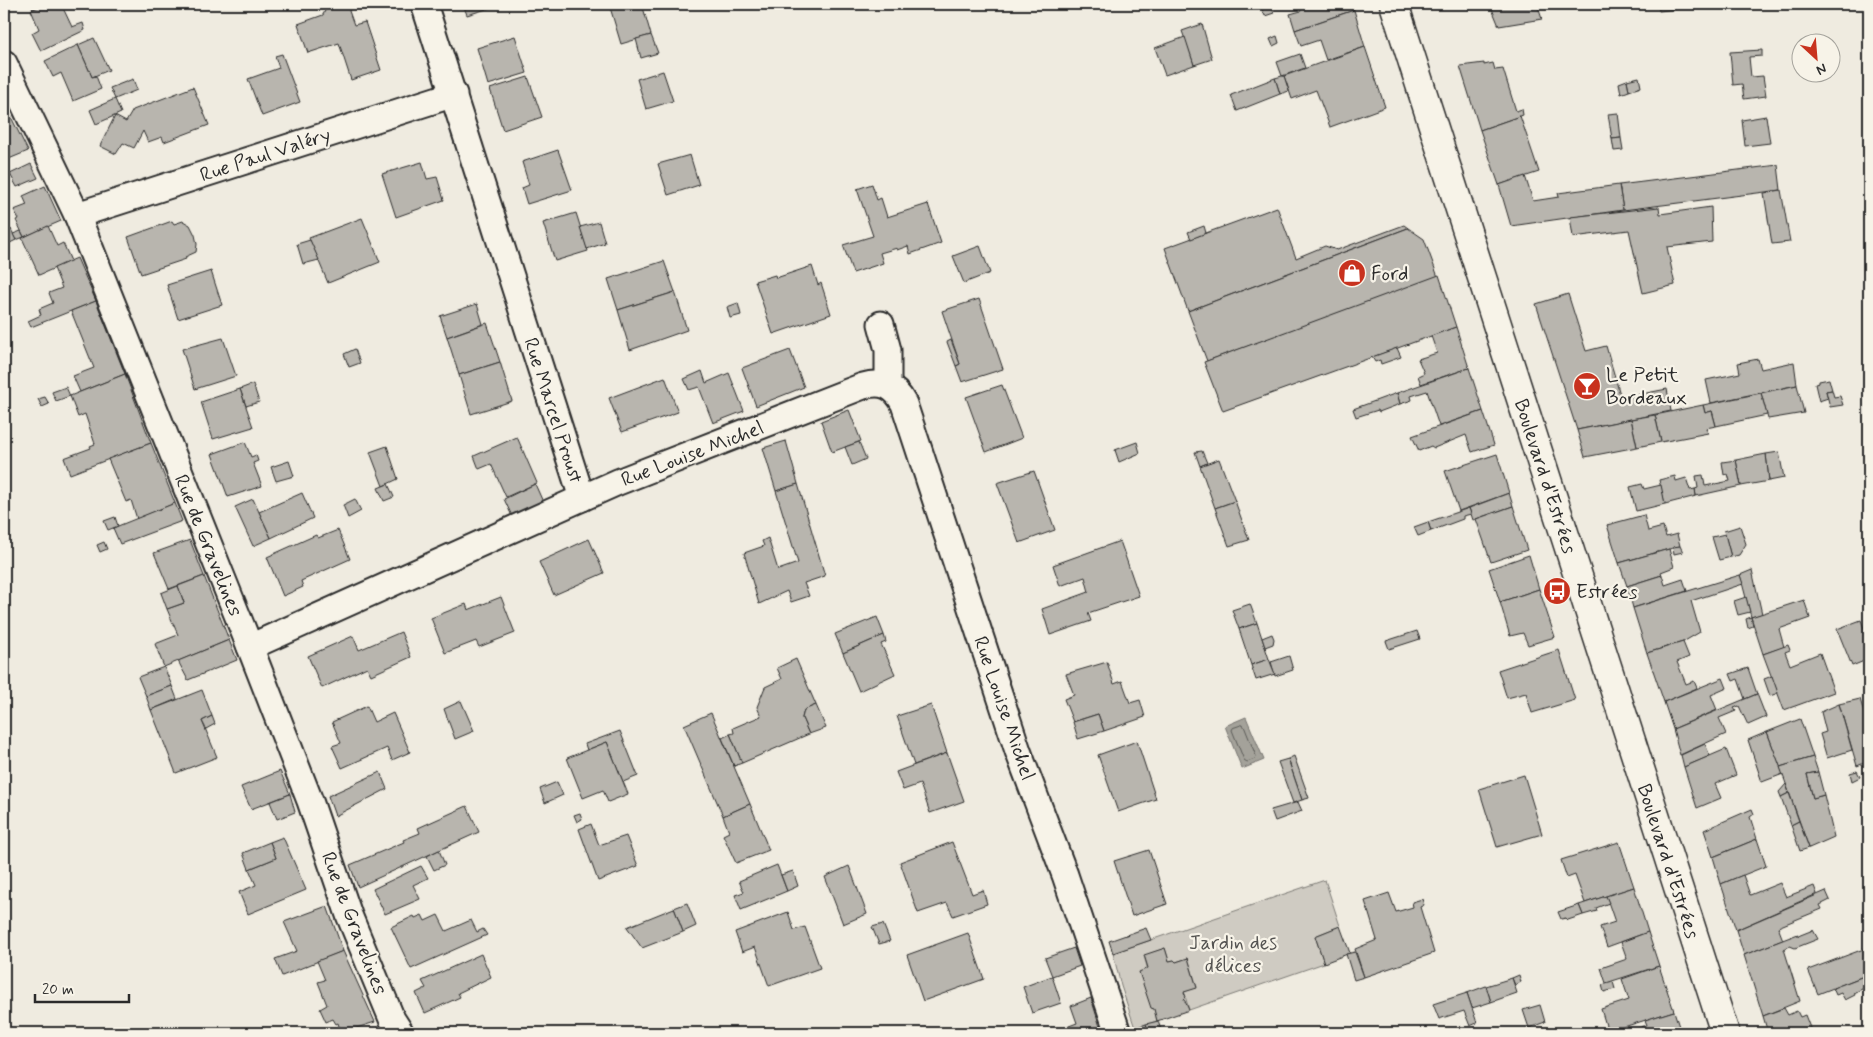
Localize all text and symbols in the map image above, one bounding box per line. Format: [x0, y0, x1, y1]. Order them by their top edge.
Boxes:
north arrow [1790, 32, 1840, 82]
text: N [1813, 59, 1829, 79]
street label: Rue Paul Valéry [197, 122, 334, 189]
shop icon: Ford [1337, 258, 1367, 288]
place label: Ford [1371, 261, 1408, 288]
street label: Rue Marcel Proust [516, 334, 589, 487]
place label: Le Petit Bordeaux [1606, 362, 1688, 412]
bar icon: Le Petit Bordeaux [1572, 371, 1602, 401]
street label: Boulevard d'Estrées [1507, 396, 1582, 557]
street label: Rue Louise Michel [617, 415, 768, 494]
street label: Rue de Gravelines [167, 471, 248, 621]
bus stop icon: Estrées [1542, 576, 1572, 606]
place label: Estrées [1576, 579, 1638, 606]
street label: Rue Louise Michel [966, 633, 1041, 784]
street label: Boulevard d'Estrées [1630, 781, 1705, 942]
street label: Rue de Gravelines [314, 848, 393, 999]
park label: Jardin des délices [1189, 930, 1277, 980]
scale bar [35, 972, 129, 1004]
text: 20 m [42, 980, 74, 1000]

